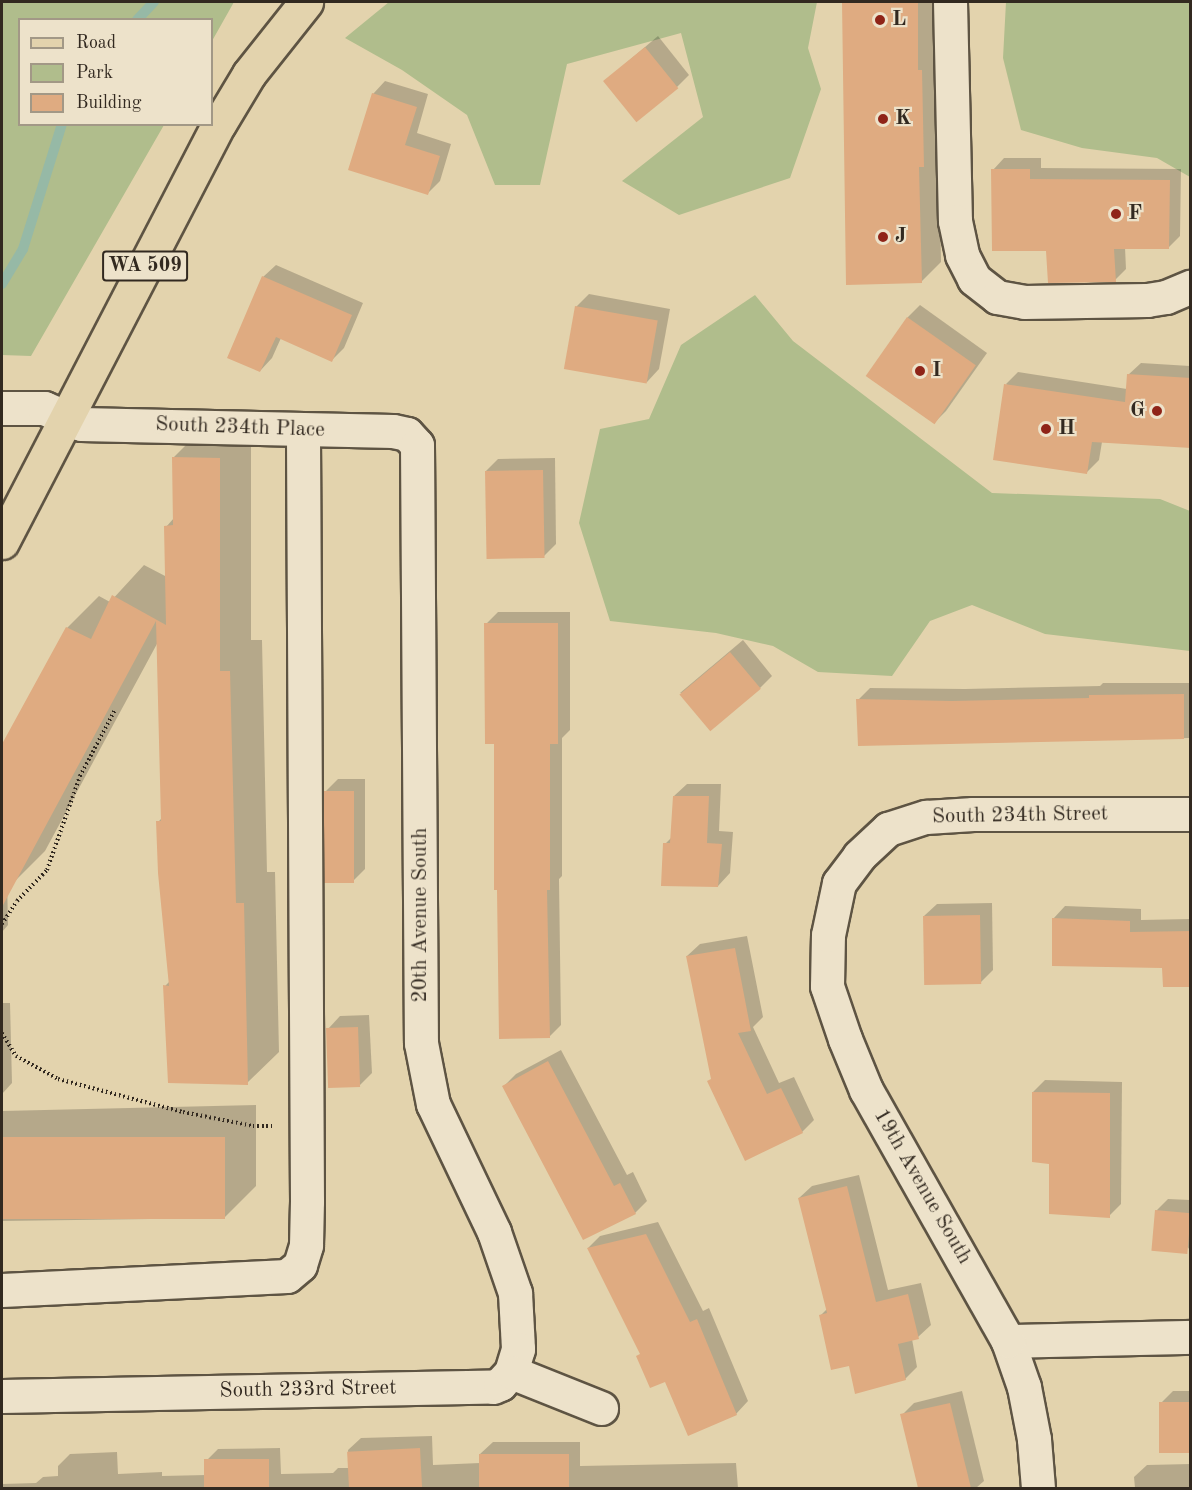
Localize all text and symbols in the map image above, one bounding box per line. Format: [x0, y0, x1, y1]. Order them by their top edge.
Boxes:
place label: L [892, 7, 906, 33]
marker: L [873, 13, 887, 27]
legend [18, 18, 213, 126]
text: Road [76, 34, 116, 52]
text: Park [76, 64, 113, 82]
text: Building [76, 94, 141, 112]
place label: K [895, 106, 911, 132]
marker: K [876, 112, 890, 126]
place label: F [1128, 201, 1142, 227]
marker: F [1109, 207, 1123, 221]
place label: J [895, 224, 906, 250]
marker: J [876, 230, 890, 244]
road number: WA 509 [102, 249, 188, 283]
place label: I [932, 358, 941, 384]
marker: I [913, 364, 927, 378]
place label: G [1130, 398, 1145, 424]
marker: G [1150, 404, 1164, 418]
street label: South 234th Place [155, 412, 325, 444]
place label: H [1058, 416, 1075, 442]
marker: H [1039, 422, 1053, 436]
street label: South 234th Street [932, 802, 1108, 830]
street label: 20th Avenue South [408, 827, 434, 1003]
street label: 19th Avenue South [867, 1105, 977, 1269]
street label: South 233rd Street [219, 1376, 397, 1404]

